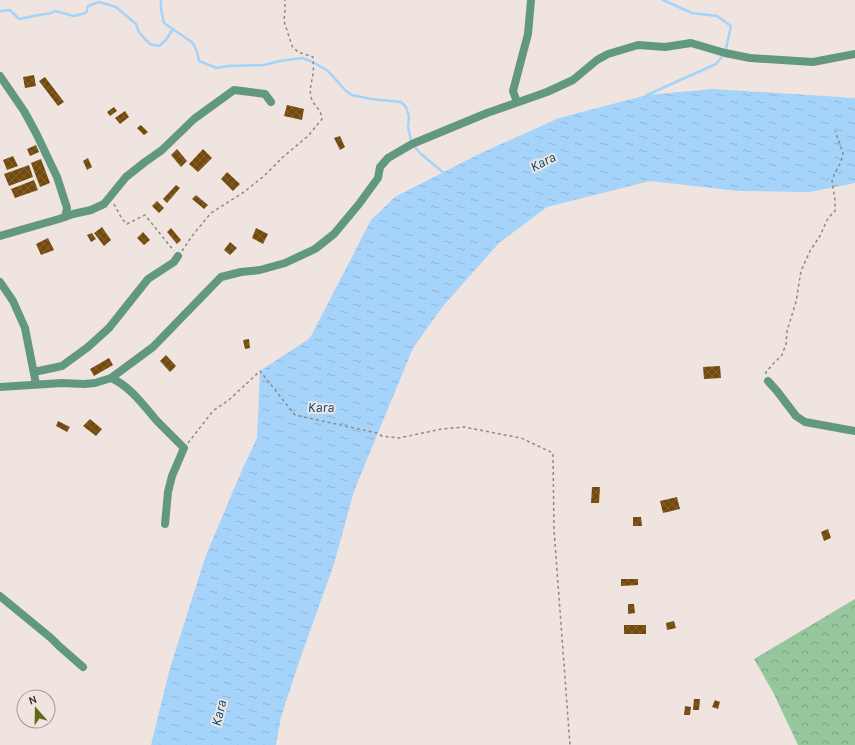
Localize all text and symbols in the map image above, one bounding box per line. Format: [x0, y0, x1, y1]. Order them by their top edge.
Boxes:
water label: Kara [527, 148, 559, 176]
water label: Kara [308, 399, 334, 416]
north arrow [16, 689, 56, 729]
text: N [27, 693, 39, 708]
water label: Kara [208, 698, 230, 728]

